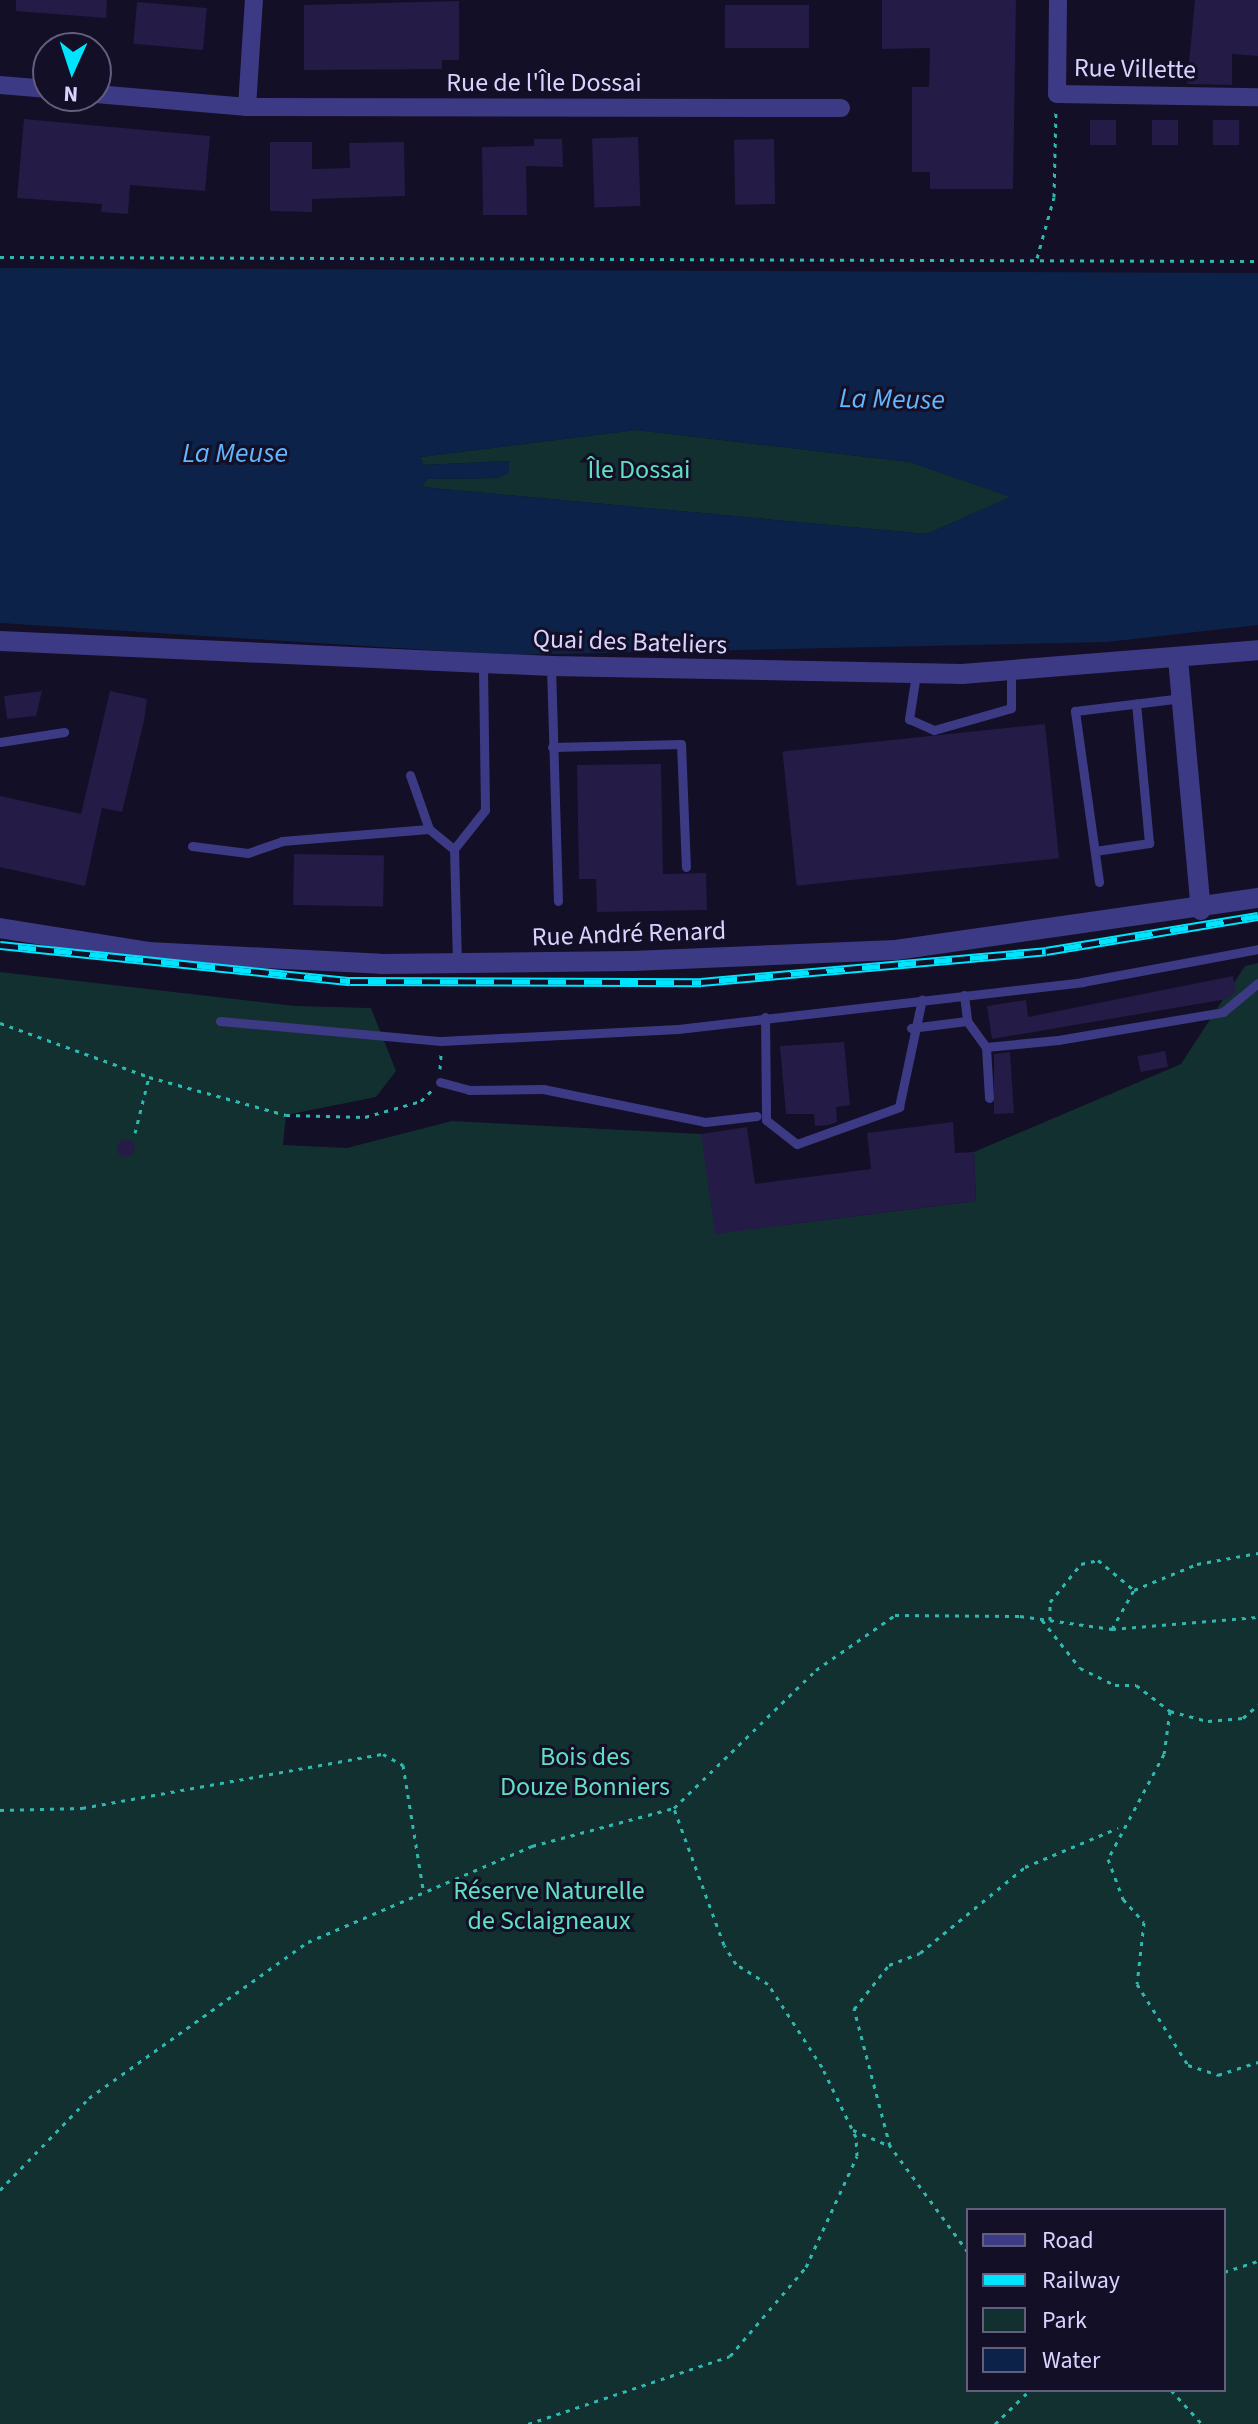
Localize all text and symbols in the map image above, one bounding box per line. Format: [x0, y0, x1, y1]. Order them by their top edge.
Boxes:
north arrow [32, 32, 112, 112]
street label: Rue Villette [1074, 52, 1196, 86]
street label: Rue de l'Île Dossai [446, 67, 642, 99]
text: N [63, 78, 79, 110]
water label: La Meuse [839, 381, 945, 417]
water label: La Meuse [182, 436, 288, 470]
park label: Île Dossai [588, 454, 690, 486]
street label: Quai des Bateliers [532, 623, 728, 661]
street label: Rue André Renard [531, 915, 727, 953]
park label: Bois des Douze Bonniers [500, 1741, 670, 1802]
park label: Réserve Naturelle de Sclaigneaux [453, 1875, 645, 1936]
legend [966, 2208, 1226, 2392]
text: Road [1042, 2223, 1094, 2258]
text: Railway [1042, 2263, 1120, 2298]
text: Park [1042, 2303, 1087, 2338]
text: Water [1042, 2343, 1100, 2378]

